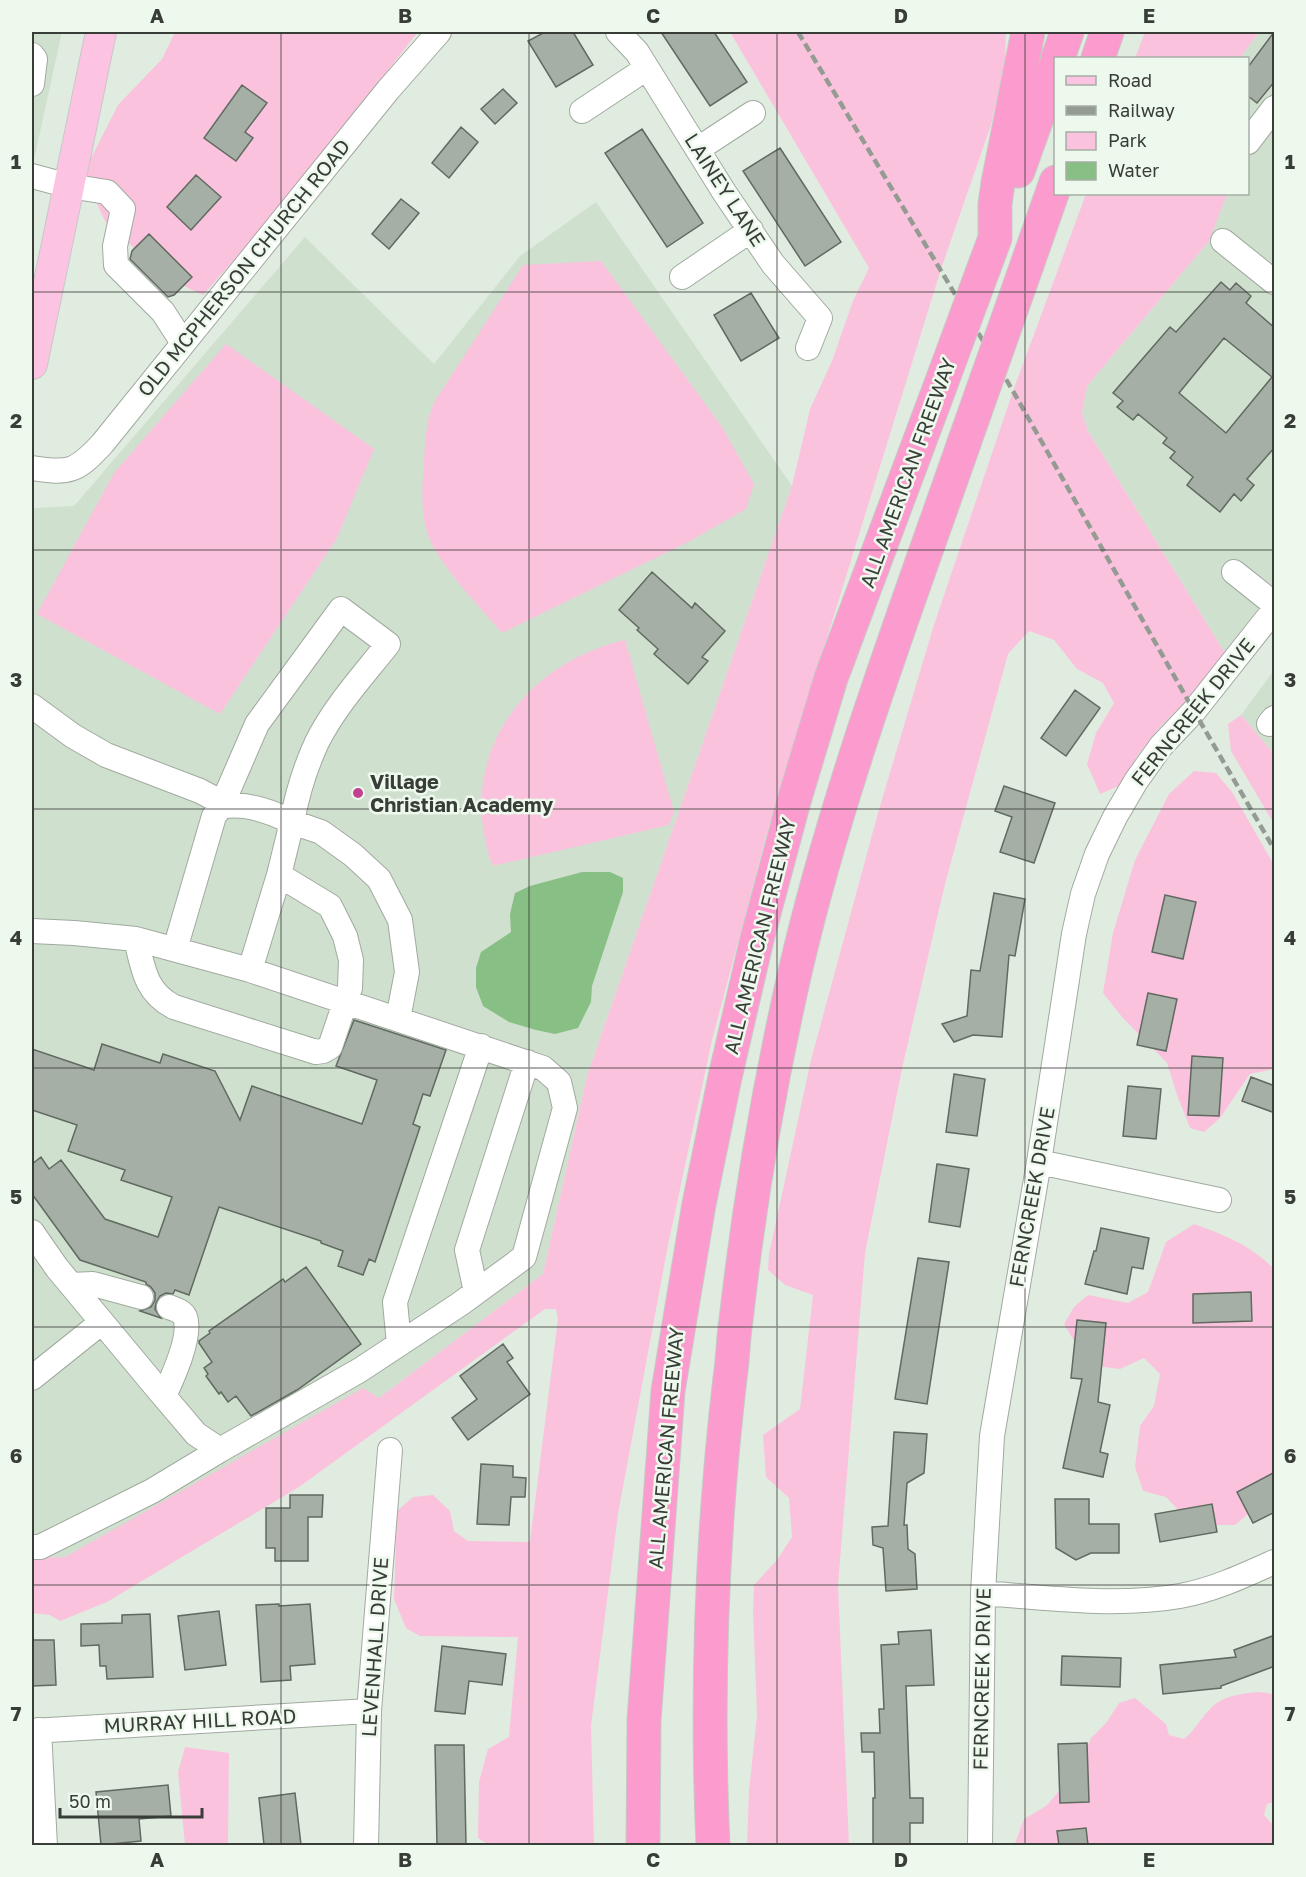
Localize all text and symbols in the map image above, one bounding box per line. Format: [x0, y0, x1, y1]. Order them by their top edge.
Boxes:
text: A [150, 3, 164, 27]
text: B [398, 3, 412, 27]
text: C [646, 3, 660, 27]
text: D [894, 3, 908, 27]
text: E [1143, 3, 1155, 27]
legend [1054, 57, 1249, 195]
text: Road [1108, 69, 1152, 91]
text: Railway [1108, 99, 1175, 121]
street label: LAINEY LANE [680, 128, 771, 250]
text: Park [1108, 129, 1147, 151]
street label: OLD MCPHERSON CHURCH ROAD [132, 134, 355, 401]
text: 1 [11, 149, 21, 173]
text: 1 [1285, 149, 1295, 173]
text: Water [1108, 159, 1159, 181]
street label: ALL AMERICAN FREEWAY [854, 354, 960, 591]
text: 2 [10, 408, 22, 432]
text: 2 [1284, 408, 1296, 432]
street label: FERNCREEK DRIVE [1125, 633, 1259, 790]
text: 3 [10, 667, 22, 691]
text: 3 [1284, 667, 1296, 691]
place label: Village Christian Academy [370, 769, 553, 816]
marker: Village Christian Academy [351, 786, 365, 800]
street label: ALL AMERICAN FREEWAY [718, 815, 800, 1056]
text: 4 [10, 925, 22, 949]
text: 4 [1284, 925, 1296, 949]
street label: FERNCREEK DRIVE [1003, 1105, 1059, 1289]
text: 5 [10, 1184, 22, 1208]
text: 5 [1284, 1184, 1296, 1208]
street label: ALL AMERICAN FREEWAY [642, 1326, 688, 1570]
text: 6 [10, 1443, 22, 1467]
text: 6 [1284, 1443, 1296, 1467]
street label: LEVENHALL DRIVE [356, 1556, 392, 1738]
street label: FERNCREEK DRIVE [967, 1587, 995, 1771]
text: 7 [11, 1701, 22, 1725]
text: 7 [1285, 1701, 1296, 1725]
street label: MURRAY HILL ROAD [103, 1703, 297, 1737]
scale bar [60, 1781, 202, 1819]
text: 50 m [69, 1790, 111, 1812]
text: A [150, 1847, 164, 1871]
text: B [398, 1847, 412, 1871]
text: C [646, 1847, 660, 1871]
text: D [894, 1847, 908, 1871]
text: E [1143, 1847, 1155, 1871]

